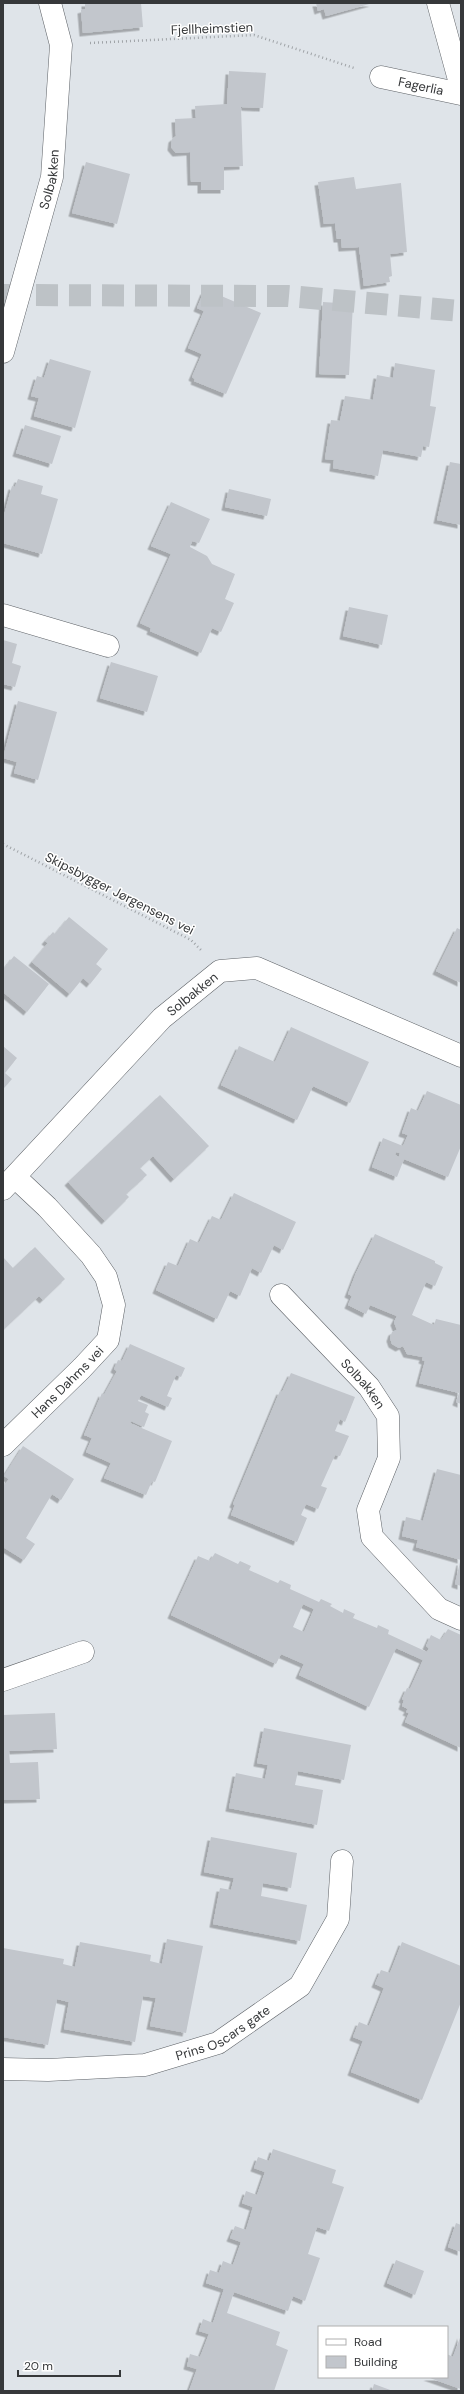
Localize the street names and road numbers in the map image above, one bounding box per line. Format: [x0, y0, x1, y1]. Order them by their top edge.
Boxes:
street label: Fjellheimstien [171, 19, 253, 38]
street label: Fagerlia [397, 73, 445, 99]
street label: Solbakken [35, 149, 63, 211]
street label: Skipsbygger Jørgensens vei [42, 848, 197, 939]
street label: Solbakken [163, 968, 221, 1020]
street label: Hans Dahms vei [28, 1342, 107, 1422]
street label: Solbakken [337, 1355, 389, 1412]
street label: Prins Oscars gate [174, 2001, 273, 2064]

